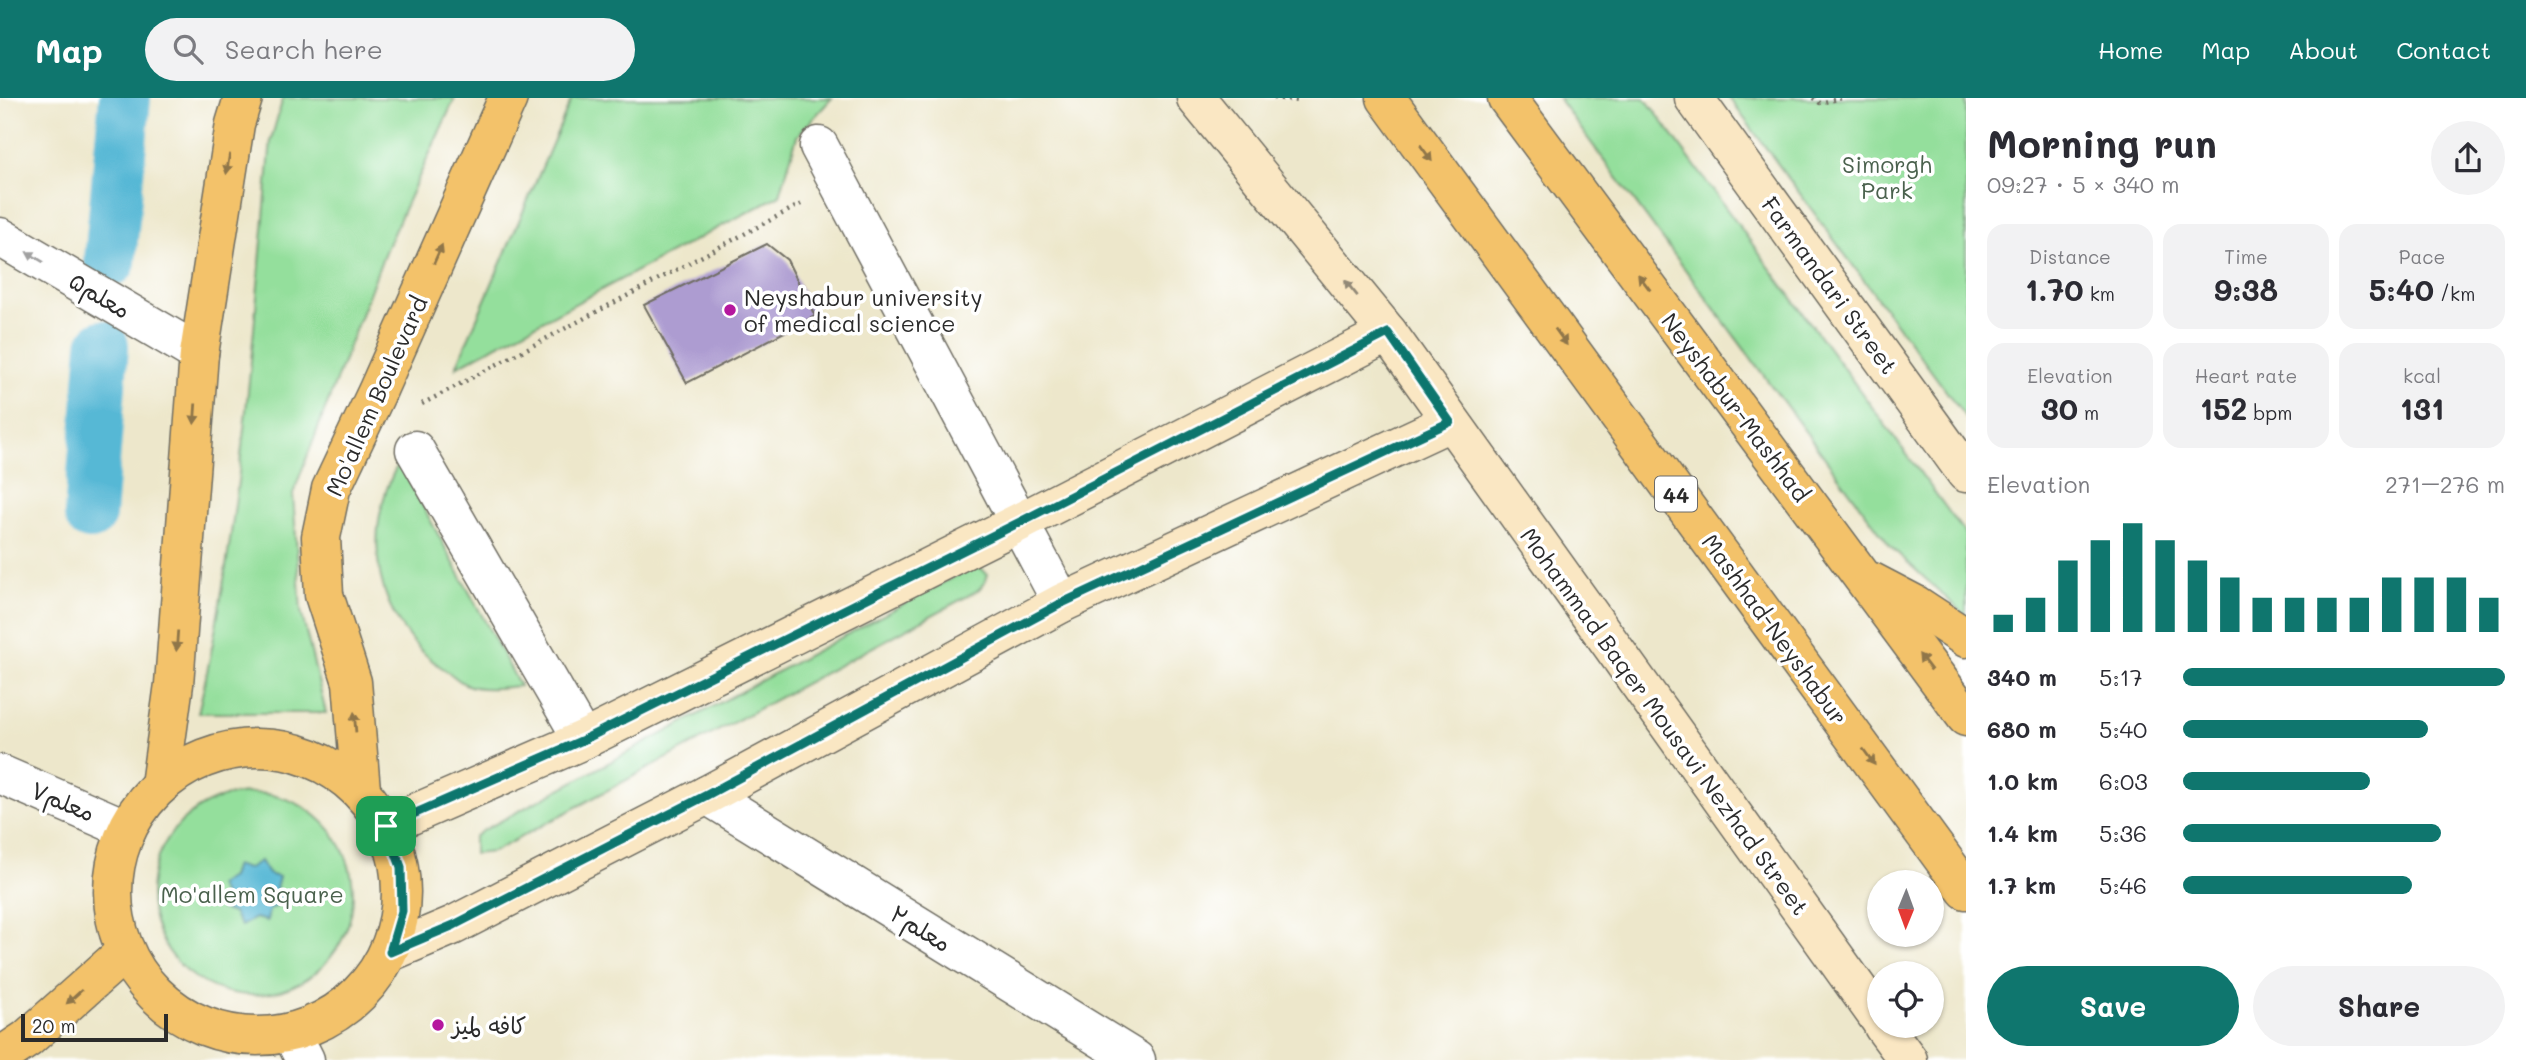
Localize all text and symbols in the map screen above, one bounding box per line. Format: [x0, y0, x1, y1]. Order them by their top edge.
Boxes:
search box [145, 18, 635, 81]
text: Map [35, 28, 103, 71]
icon: search [169, 30, 207, 68]
text: Search here [225, 32, 383, 66]
text: Home [2098, 34, 2163, 65]
text: Map [2201, 34, 2250, 65]
text: About [2288, 34, 2358, 65]
text: Contact [2396, 34, 2491, 65]
text: Morning run [1987, 118, 2217, 168]
button: share [2431, 121, 2505, 195]
one-way arrow [1419, 144, 1433, 162]
park label: Simorgh Park [1842, 149, 1932, 205]
one-way arrow [223, 153, 234, 175]
text: 09:27 · 5 × 340 m [1987, 169, 2180, 199]
street label: Farmandari Street [1755, 190, 1905, 380]
one-way arrow [433, 244, 444, 265]
text: Distance [2029, 244, 2111, 269]
text: Time [2224, 244, 2268, 269]
text: Pace [2399, 244, 2445, 269]
one-way arrow [25, 251, 45, 263]
street label: معلم۵ [62, 265, 136, 328]
text: 1.70 [2025, 269, 2084, 309]
text: 9:38 [2214, 269, 2278, 309]
text: 5:40 [2369, 269, 2434, 309]
one-way arrow [1636, 274, 1651, 292]
one-way arrow [1344, 280, 1359, 298]
text: km [2084, 281, 2115, 306]
text: /km [2434, 281, 2475, 306]
place label: Neyshabur university of medical science [744, 282, 983, 338]
street label: Mo'allem Boulevard [318, 291, 434, 501]
marker: Neyshabur university of medical science [722, 302, 738, 318]
street label: Neyshabur-Mashhad [1655, 307, 1817, 507]
one-way arrow [1553, 327, 1568, 345]
text: Elevation [2027, 363, 2113, 388]
text: Heart rate [2195, 363, 2297, 388]
text: kcal [2403, 363, 2441, 388]
text: 30 [2041, 388, 2078, 428]
text: 152 [2200, 388, 2247, 428]
text: 131 [2400, 388, 2444, 428]
text: m [2078, 400, 2099, 425]
text: bpm [2247, 400, 2292, 425]
one-way arrow [189, 403, 200, 425]
text: Elevation [1987, 469, 2090, 499]
text: 271–276 m [2385, 469, 2505, 499]
road number: 44 [1655, 476, 1697, 512]
street label: Mohammad Baqer Mousavi Nezhad Street [1514, 521, 1816, 921]
street label: Mashhad-Neyshabur [1696, 528, 1854, 730]
one-way arrow [171, 630, 182, 652]
one-way arrow [1919, 653, 1933, 671]
text: 340 m [1987, 662, 2057, 692]
text: 5:17 [2099, 662, 2143, 692]
one-way arrow [349, 711, 360, 733]
text: 680 m [1987, 714, 2057, 744]
text: 5:40 [2099, 714, 2147, 744]
one-way arrow [1862, 748, 1876, 766]
text: 1.0 km [1987, 766, 2058, 796]
text: 6:03 [2099, 766, 2148, 796]
street label: معلم۷ [25, 774, 100, 832]
pin [356, 796, 416, 856]
icon: arrive [367, 807, 405, 845]
text: 1.4 km [1987, 818, 2058, 848]
text: 5:36 [2099, 818, 2147, 848]
north arrow [1867, 870, 1944, 947]
map controls [1867, 870, 1944, 1038]
text: 1.7 km [1987, 870, 2056, 900]
text: 5:46 [2099, 870, 2147, 900]
park label: Mo'allem Square [160, 879, 344, 909]
street label: معلم۲ [883, 898, 957, 962]
button: locate [1867, 961, 1944, 1038]
button: Save [1987, 966, 2239, 1046]
button: Share [2253, 966, 2505, 1046]
one-way arrow [65, 989, 83, 1005]
place label: کافه لمیز [450, 1010, 527, 1040]
scale bar [21, 1011, 168, 1043]
text: 20 m [32, 1013, 76, 1038]
marker: کافه لمیز [430, 1017, 446, 1033]

